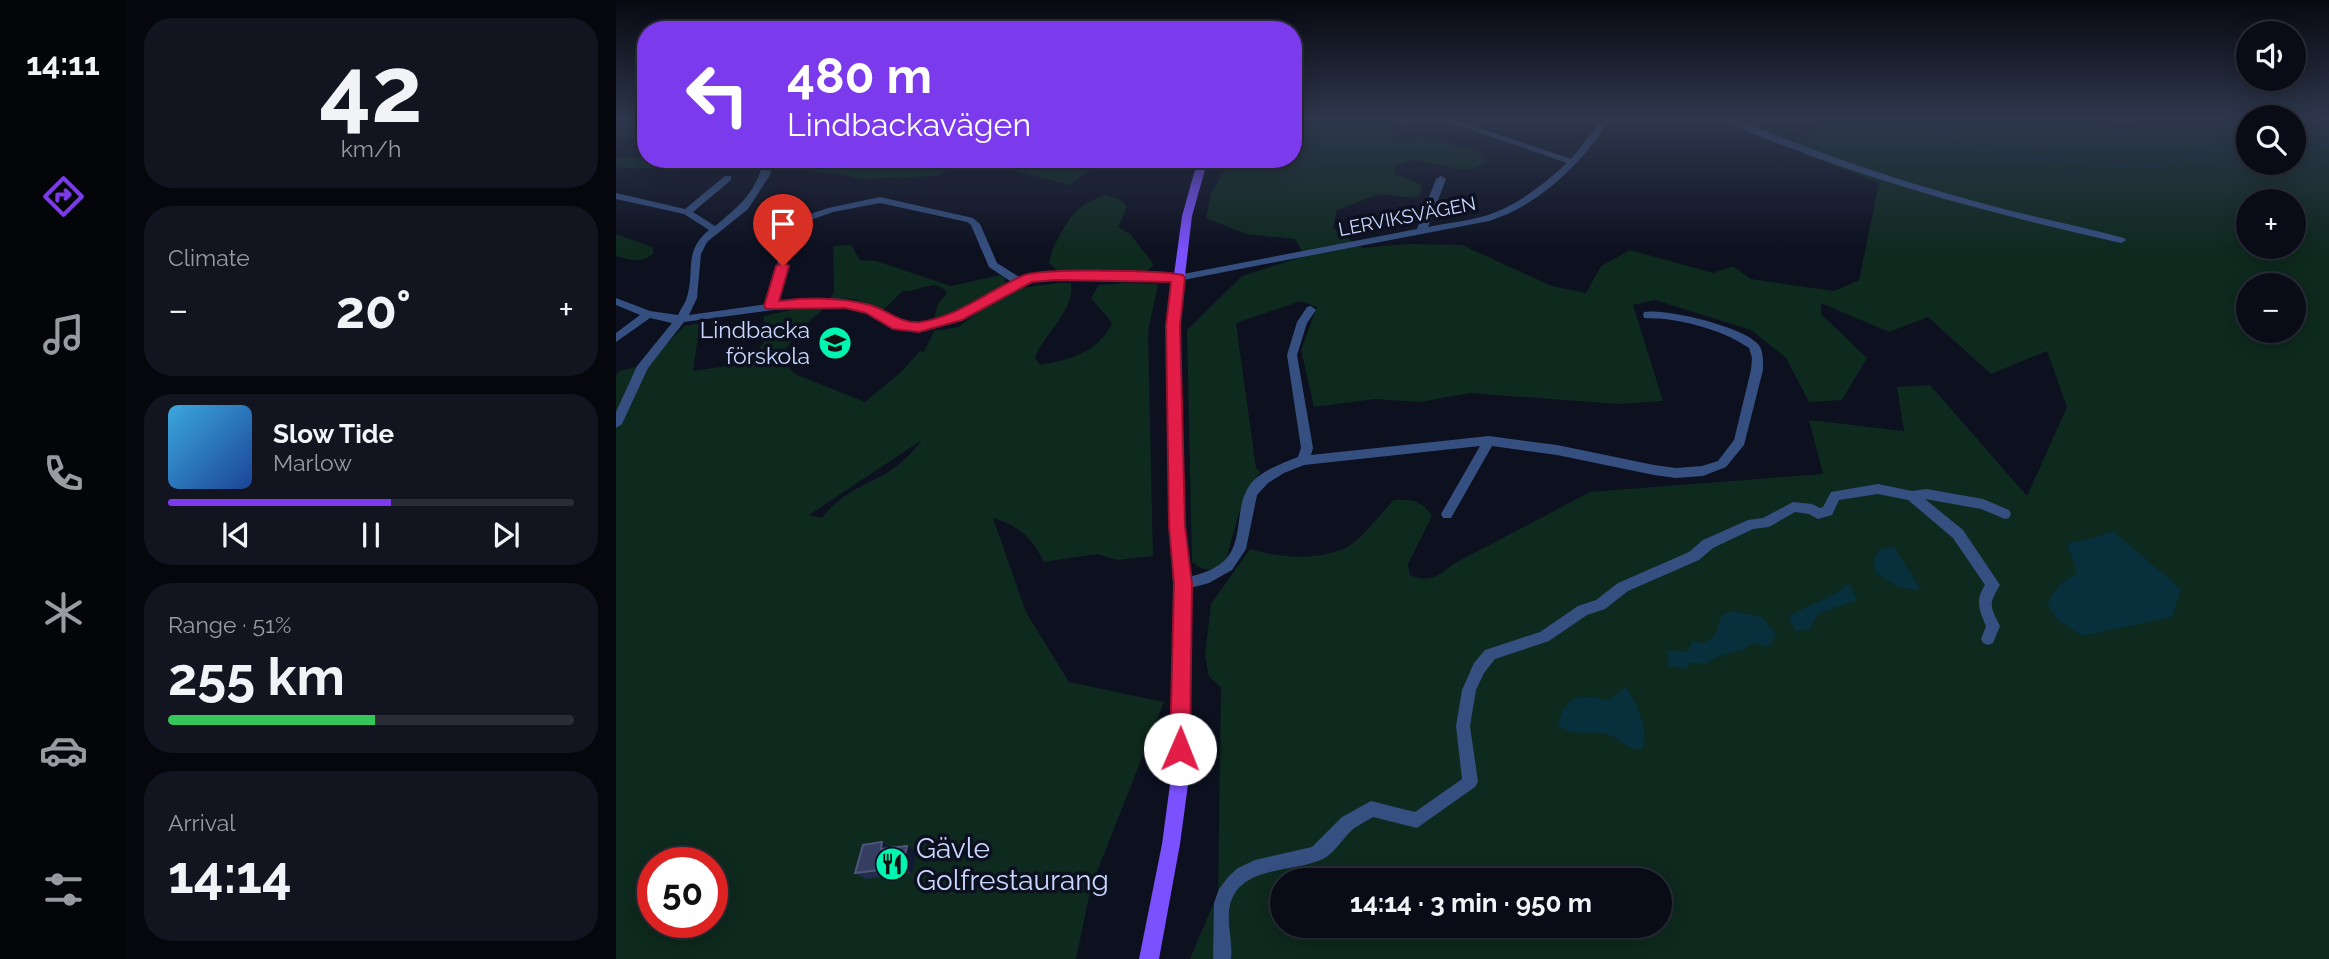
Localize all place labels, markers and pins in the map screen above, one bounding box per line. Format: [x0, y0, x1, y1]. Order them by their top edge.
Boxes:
pin [753, 194, 813, 266]
place label: Lindbacka förskola [700, 316, 810, 369]
school or university icon: Lindbacka förskola [816, 324, 854, 362]
place label: Gävle Golfrestaurang [916, 832, 1109, 897]
restaurant icon: Gävle Golfrestaurang [873, 845, 911, 883]

